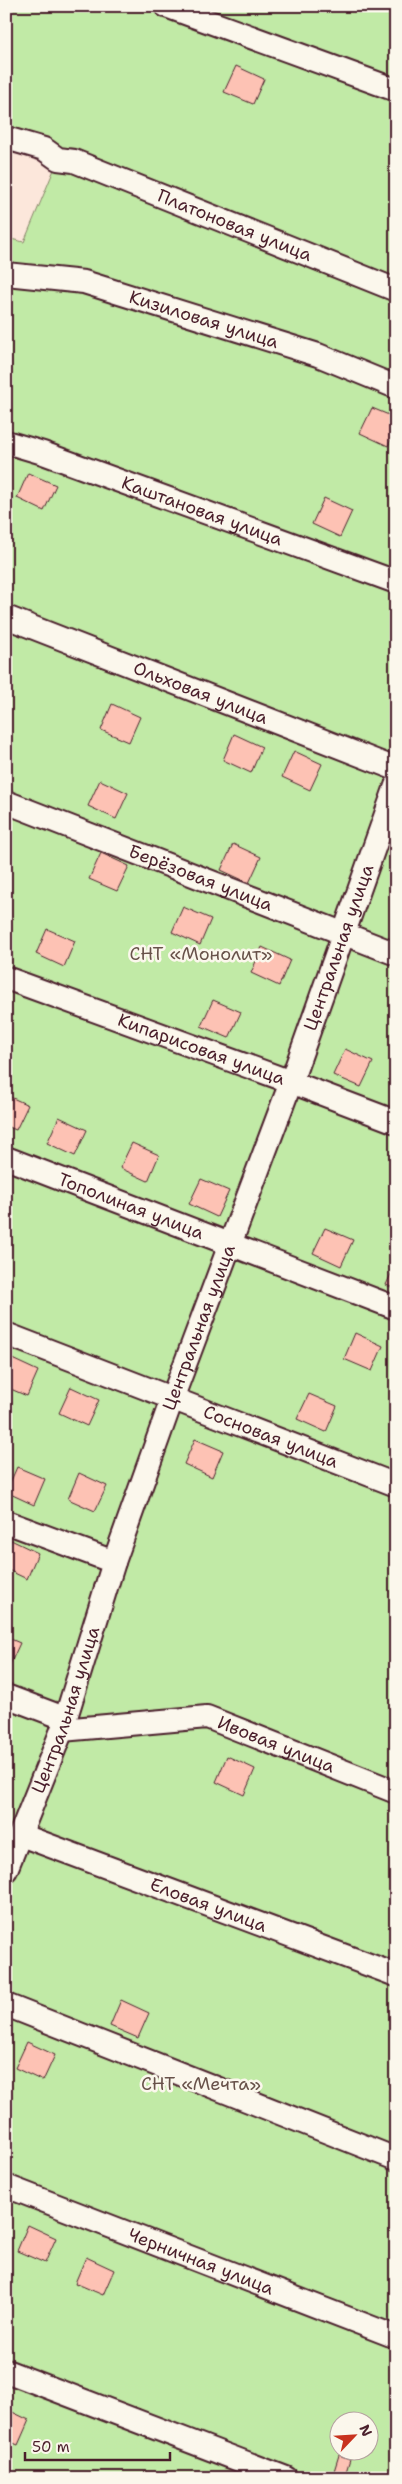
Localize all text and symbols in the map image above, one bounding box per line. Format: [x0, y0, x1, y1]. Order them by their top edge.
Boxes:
street label: Платоновая улица [154, 184, 315, 267]
street label: Кизиловая улица [126, 285, 282, 354]
street label: Каштановая улица [118, 471, 286, 552]
street label: Ольховая улица [130, 656, 272, 730]
street label: Берёзовая улица [125, 839, 276, 917]
street label: Центральная улица [298, 861, 379, 1034]
park label: СНТ «Монолит» [130, 942, 272, 966]
street label: Кипарисовая улица [114, 1008, 288, 1091]
street label: Тополиная улица [55, 1167, 208, 1245]
street label: Центральная улица [157, 1241, 241, 1414]
street label: Сосновая улица [200, 1400, 342, 1474]
street label: Центральная улица [26, 1623, 105, 1797]
street label: Ивовая улица [214, 1710, 338, 1779]
street label: Еловая улица [147, 1872, 270, 1938]
park label: СНТ «Мечта» [141, 2072, 261, 2096]
street label: Черничная улица [125, 2222, 277, 2301]
north arrow [330, 2412, 380, 2462]
text: N [355, 2422, 376, 2439]
scale bar [25, 2429, 170, 2461]
text: 50 m [32, 2437, 70, 2457]

